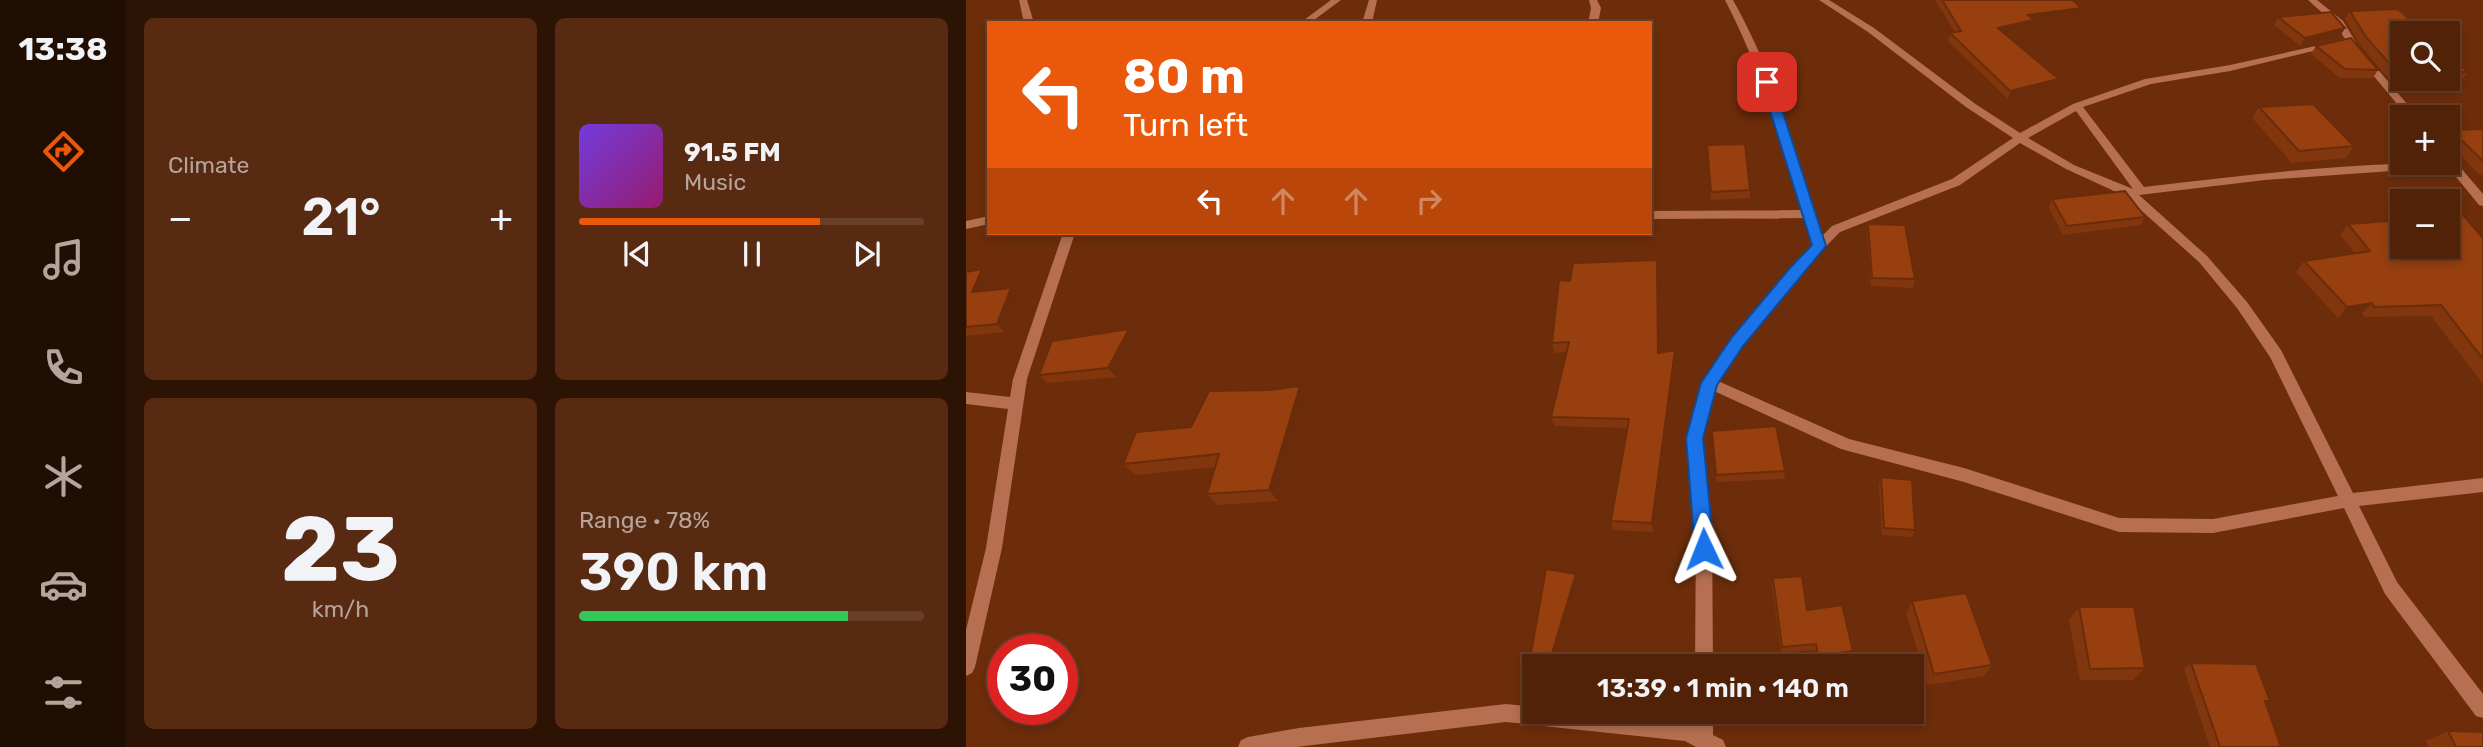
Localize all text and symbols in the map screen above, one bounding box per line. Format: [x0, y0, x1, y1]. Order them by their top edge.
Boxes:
map controls [2390, 21, 2460, 259]
button: search [2390, 21, 2460, 91]
text: 13:38 [18, 30, 108, 68]
text: 80 m [1123, 47, 1245, 105]
icon: left [1008, 49, 1099, 140]
pin [1737, 52, 1797, 112]
icon: arrive [1748, 63, 1786, 101]
button: + [2390, 105, 2460, 175]
text: Turn left [1123, 106, 1248, 144]
icon: directions [39, 127, 88, 176]
text: 91.5 FM [684, 137, 781, 168]
text: Climate [168, 151, 249, 179]
text: Music [684, 168, 746, 196]
icon: left [1191, 182, 1229, 220]
icon: ahead [1264, 182, 1302, 220]
icon: ahead [1337, 182, 1375, 220]
icon: right [1410, 182, 1448, 220]
text: 21° [302, 186, 380, 248]
button: − [2390, 189, 2460, 259]
text: − [168, 195, 193, 241]
text: + [489, 195, 513, 241]
icon: music [39, 235, 88, 284]
icon: previous [618, 235, 656, 273]
icon: pause [733, 235, 771, 273]
icon: next [848, 235, 886, 273]
icon: phone [39, 343, 88, 392]
icon: climate [39, 452, 88, 501]
text: 23 [281, 495, 400, 603]
text: Range · 78% [579, 506, 710, 534]
position arrow [1667, 512, 1741, 586]
text: 390 km [579, 541, 768, 603]
icon: car [39, 560, 88, 609]
text: km/h [312, 595, 369, 623]
speed limit sign: 30 [987, 634, 1078, 725]
icon: filters [39, 668, 88, 717]
text: 13:39 · 1 min · 140 m [1597, 673, 1849, 704]

